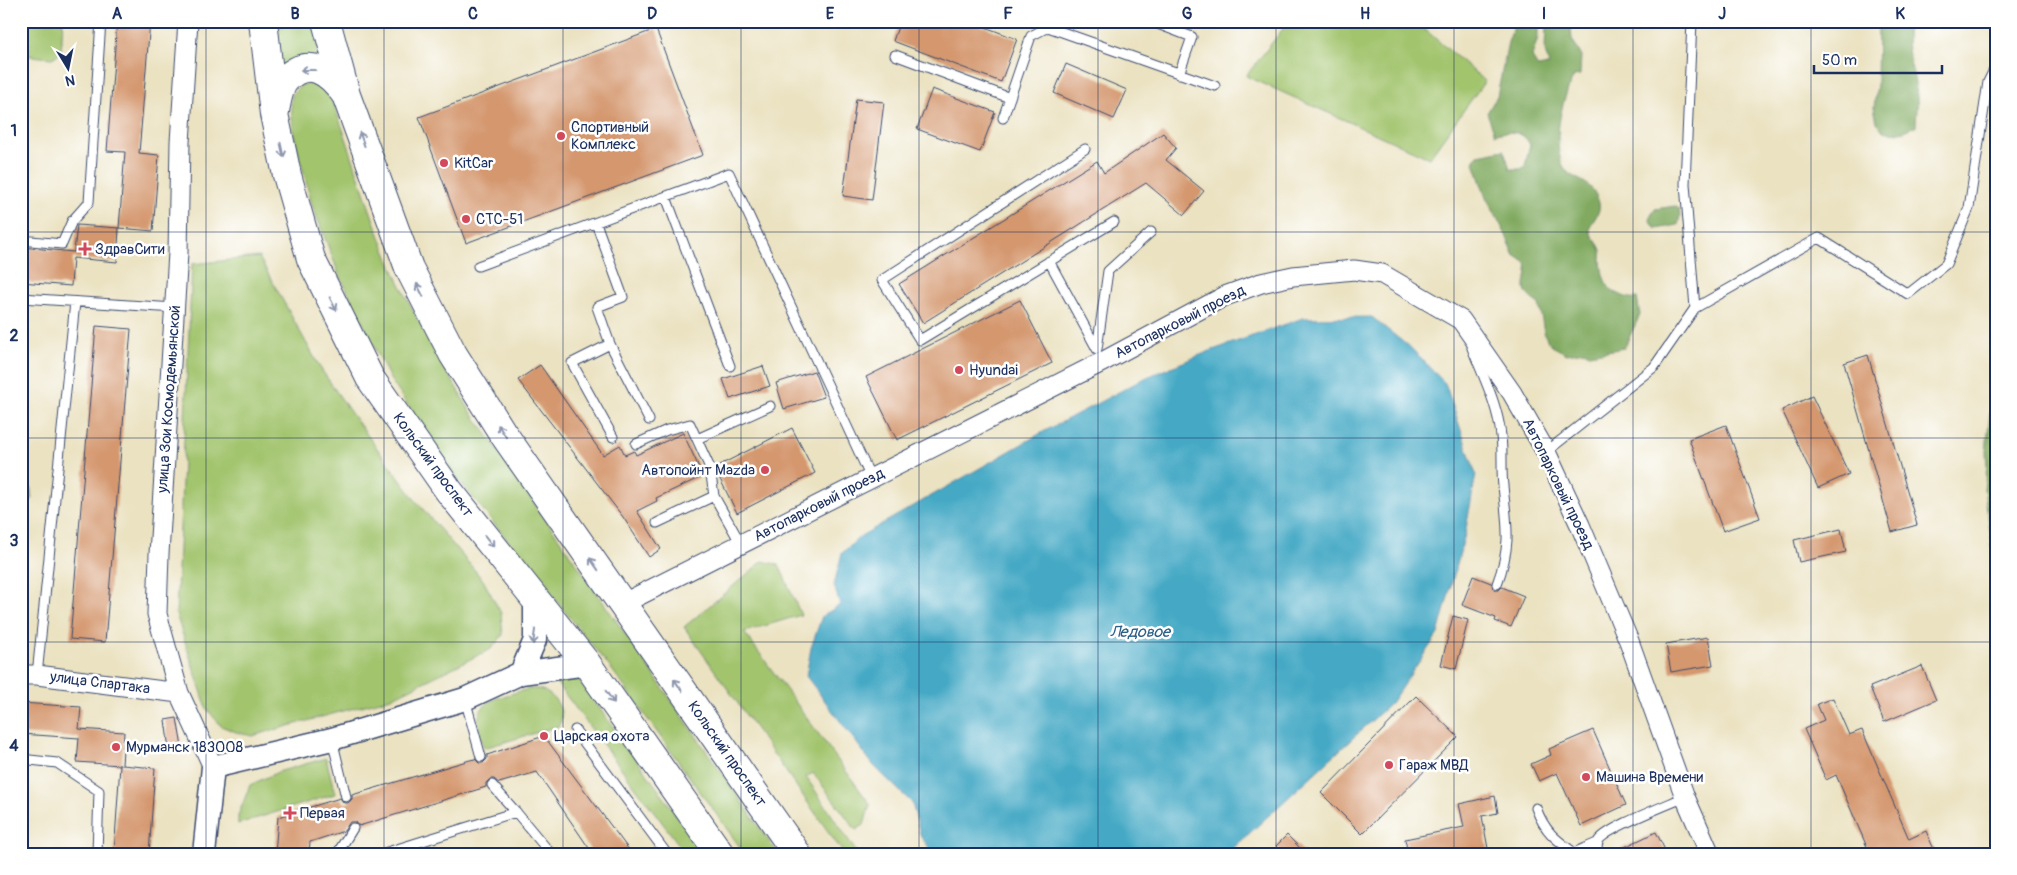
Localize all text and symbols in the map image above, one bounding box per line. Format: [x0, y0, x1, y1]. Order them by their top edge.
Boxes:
text: A [112, 4, 123, 24]
text: B [290, 4, 300, 24]
text: C [468, 4, 478, 24]
text: D [647, 4, 657, 24]
text: E [826, 4, 835, 24]
text: F [1003, 4, 1013, 24]
text: G [1182, 4, 1193, 24]
text: H [1360, 4, 1370, 24]
text: I [1542, 4, 1546, 24]
text: J [1718, 4, 1726, 24]
text: K [1895, 4, 1905, 24]
north arrow [42, 42, 92, 92]
scale bar [1814, 42, 1942, 74]
text: 50 m [1822, 51, 1857, 70]
one-way arrow [301, 65, 317, 74]
text: N [64, 71, 76, 90]
place label: Спортивный Комплекс [571, 118, 649, 154]
text: 1 [11, 121, 17, 141]
marker: Спортивный Комплекс [555, 130, 567, 142]
one-way arrow [357, 132, 366, 147]
one-way arrow [277, 142, 287, 158]
place label: KitCar [454, 154, 494, 173]
marker: KitCar [438, 157, 450, 169]
place label: СТС-51 [476, 210, 523, 229]
marker: СТС-51 [460, 213, 472, 225]
place label: ЗдравСити [95, 240, 165, 259]
marker: ЗдравСити [79, 243, 91, 255]
street label: Автопарковый проезд [1112, 281, 1248, 363]
one-way arrow [415, 283, 424, 298]
one-way arrow [328, 296, 338, 311]
street label: улица Зои Космодемьянской [153, 304, 185, 495]
text: 2 [10, 326, 19, 346]
place label: Hyundai [969, 361, 1018, 380]
marker: Hyundai [953, 364, 965, 376]
street label: Кольский проспект [389, 409, 478, 521]
street label: Автопарковый проезд [1518, 415, 1598, 553]
one-way arrow [497, 424, 507, 438]
place label: Автопойнт Mazda [641, 461, 755, 480]
street label: Автопарковый проезд [751, 464, 887, 546]
marker: Автопойнт Mazda [759, 464, 771, 476]
text: 3 [10, 531, 19, 551]
one-way arrow [484, 534, 494, 548]
one-way arrow [589, 557, 599, 571]
water label: Ледовое [1110, 622, 1172, 642]
one-way arrow [529, 628, 539, 644]
street label: улица Спартака [48, 667, 151, 699]
one-way arrow [673, 678, 683, 692]
one-way arrow [605, 690, 615, 704]
street label: Кольский проспект [683, 698, 771, 811]
place label: Царская охота [554, 727, 649, 746]
marker: Царская охота [538, 730, 550, 742]
text: 4 [9, 736, 19, 756]
place label: Мурманск 183008 [126, 738, 244, 757]
marker: Мурманск 183008 [110, 741, 122, 753]
place label: Гараж МВД [1399, 756, 1469, 775]
marker: Гараж МВД [1383, 759, 1395, 771]
place label: Машина Времени [1596, 768, 1704, 787]
marker: Машина Времени [1580, 771, 1592, 783]
place label: Первая [300, 804, 345, 823]
marker: Первая [284, 807, 296, 819]

